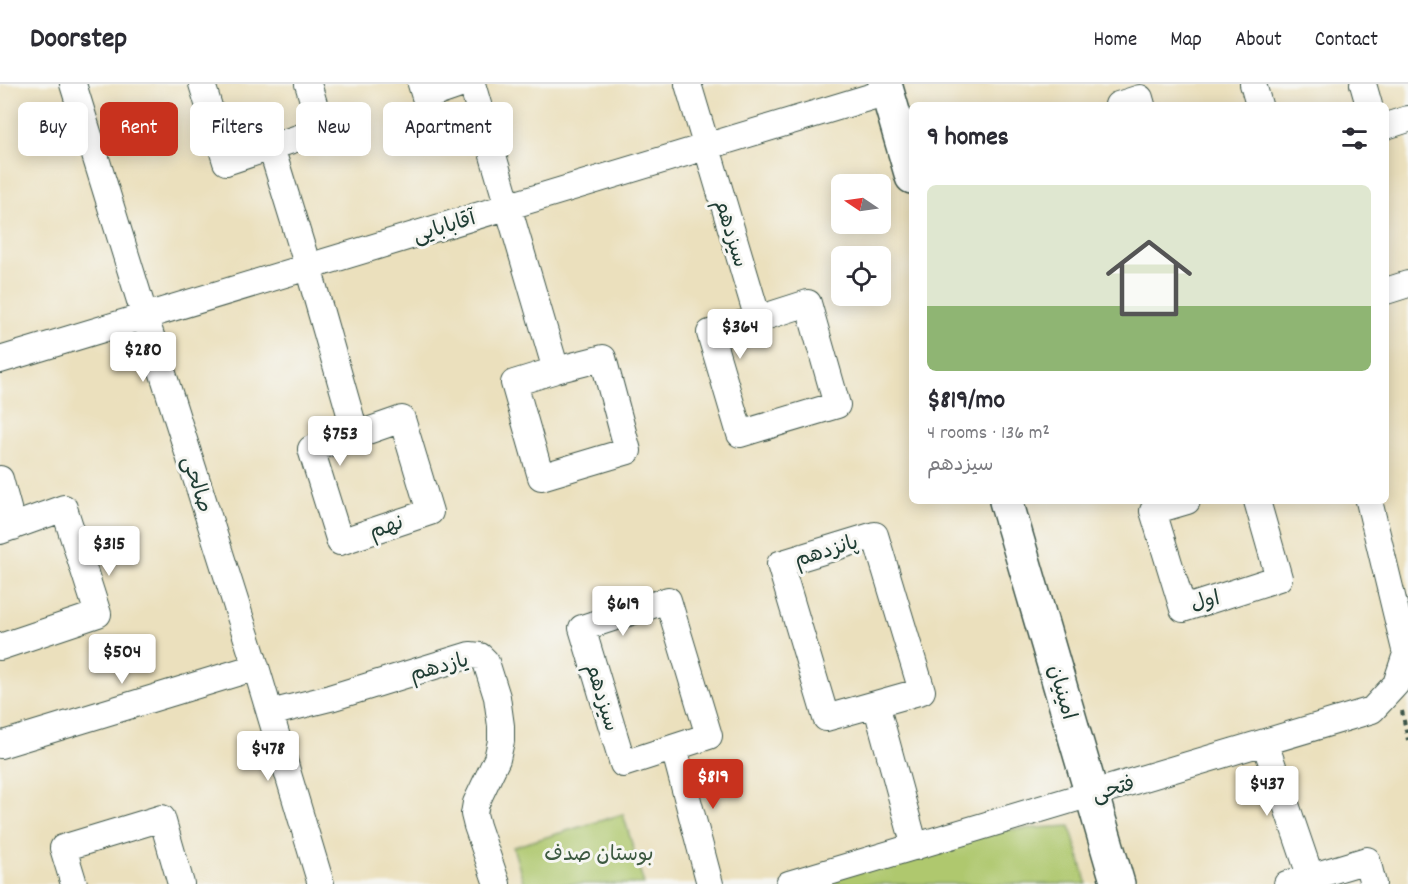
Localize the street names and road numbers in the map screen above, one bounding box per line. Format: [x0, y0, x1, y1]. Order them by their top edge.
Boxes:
street label: سیزدهم [705, 196, 754, 272]
street label: آقابابایی [410, 205, 481, 253]
street label: صالحی [172, 453, 218, 517]
street label: نهم [366, 509, 408, 549]
street label: پانزدهم [791, 529, 863, 577]
street label: اول [1188, 585, 1223, 621]
street label: یازدهم [407, 647, 472, 691]
street label: سیزدهم [576, 660, 625, 736]
street label: امینیان [1038, 662, 1082, 724]
street label: فتحی [1089, 770, 1139, 812]

